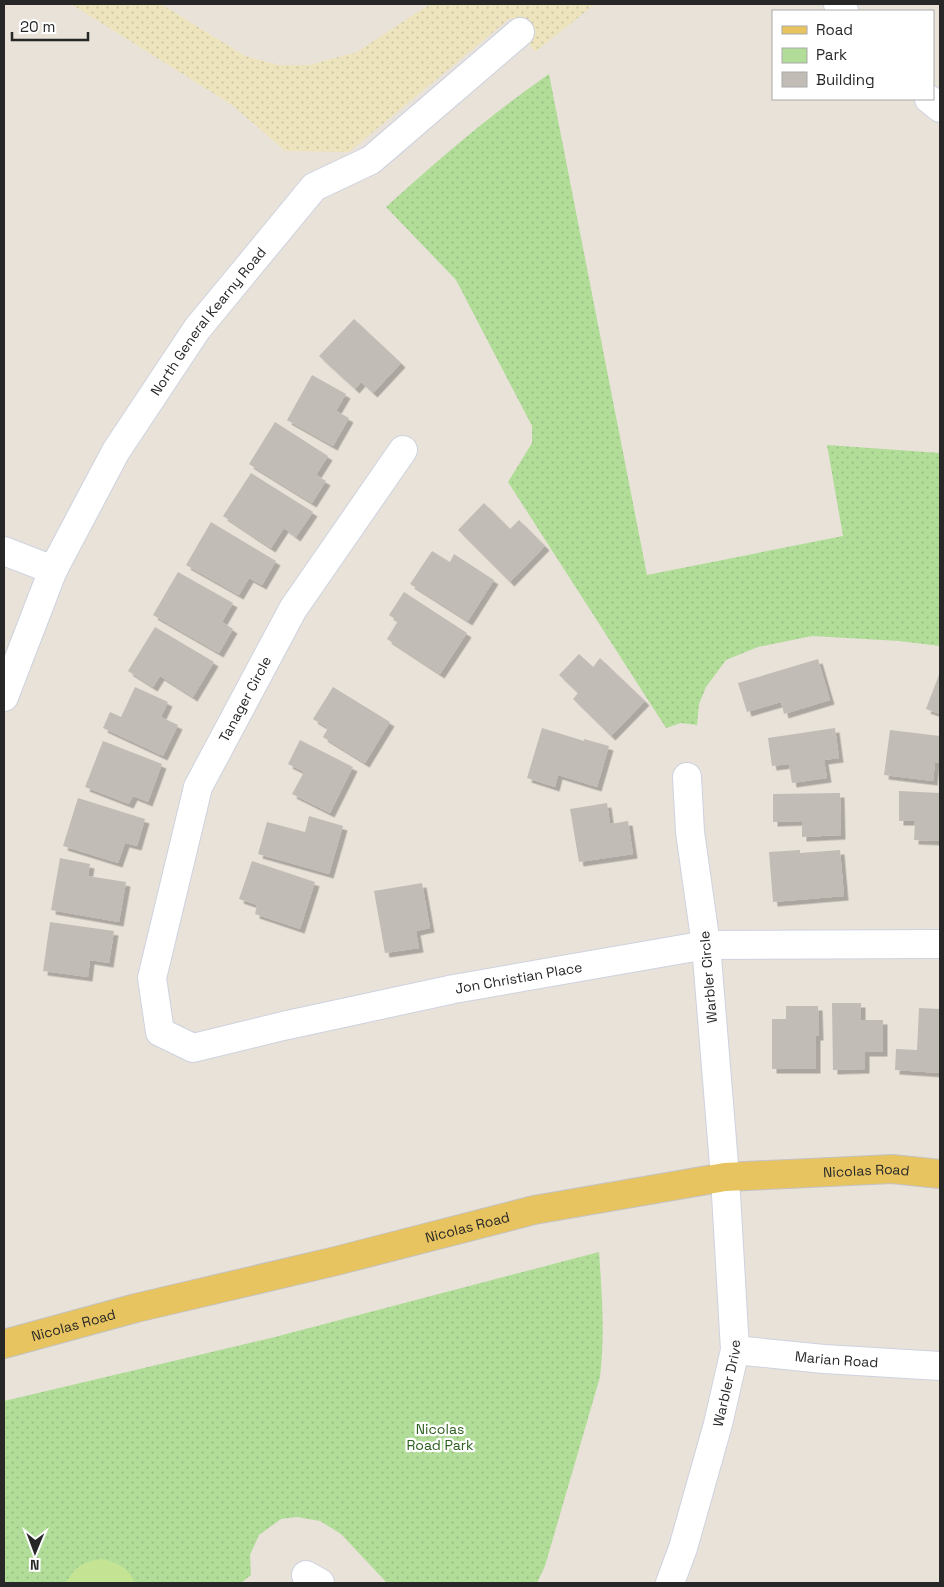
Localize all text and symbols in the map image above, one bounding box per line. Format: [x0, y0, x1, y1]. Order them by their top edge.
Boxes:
scale bar [12, 10, 89, 42]
legend [772, 10, 934, 100]
text: 20 m [20, 17, 55, 36]
text: Road [816, 20, 853, 39]
text: Park [816, 45, 847, 64]
text: Building [816, 70, 875, 89]
street label: North General Kearny Road [146, 243, 270, 399]
street label: Tanager Circle [215, 653, 275, 745]
street label: Warbler Circle [695, 930, 721, 1024]
street label: Jon Christian Place [454, 958, 584, 998]
street label: Nicolas Road [823, 1160, 910, 1181]
street label: Nicolas Road [423, 1208, 512, 1247]
street label: Nicolas Road [29, 1305, 118, 1345]
street label: Warbler Drive [709, 1339, 744, 1428]
street label: Marian Road [794, 1347, 879, 1371]
park label: Nicolas Road Park [406, 1420, 474, 1454]
north arrow [10, 1527, 60, 1577]
text: N [30, 1556, 40, 1574]

